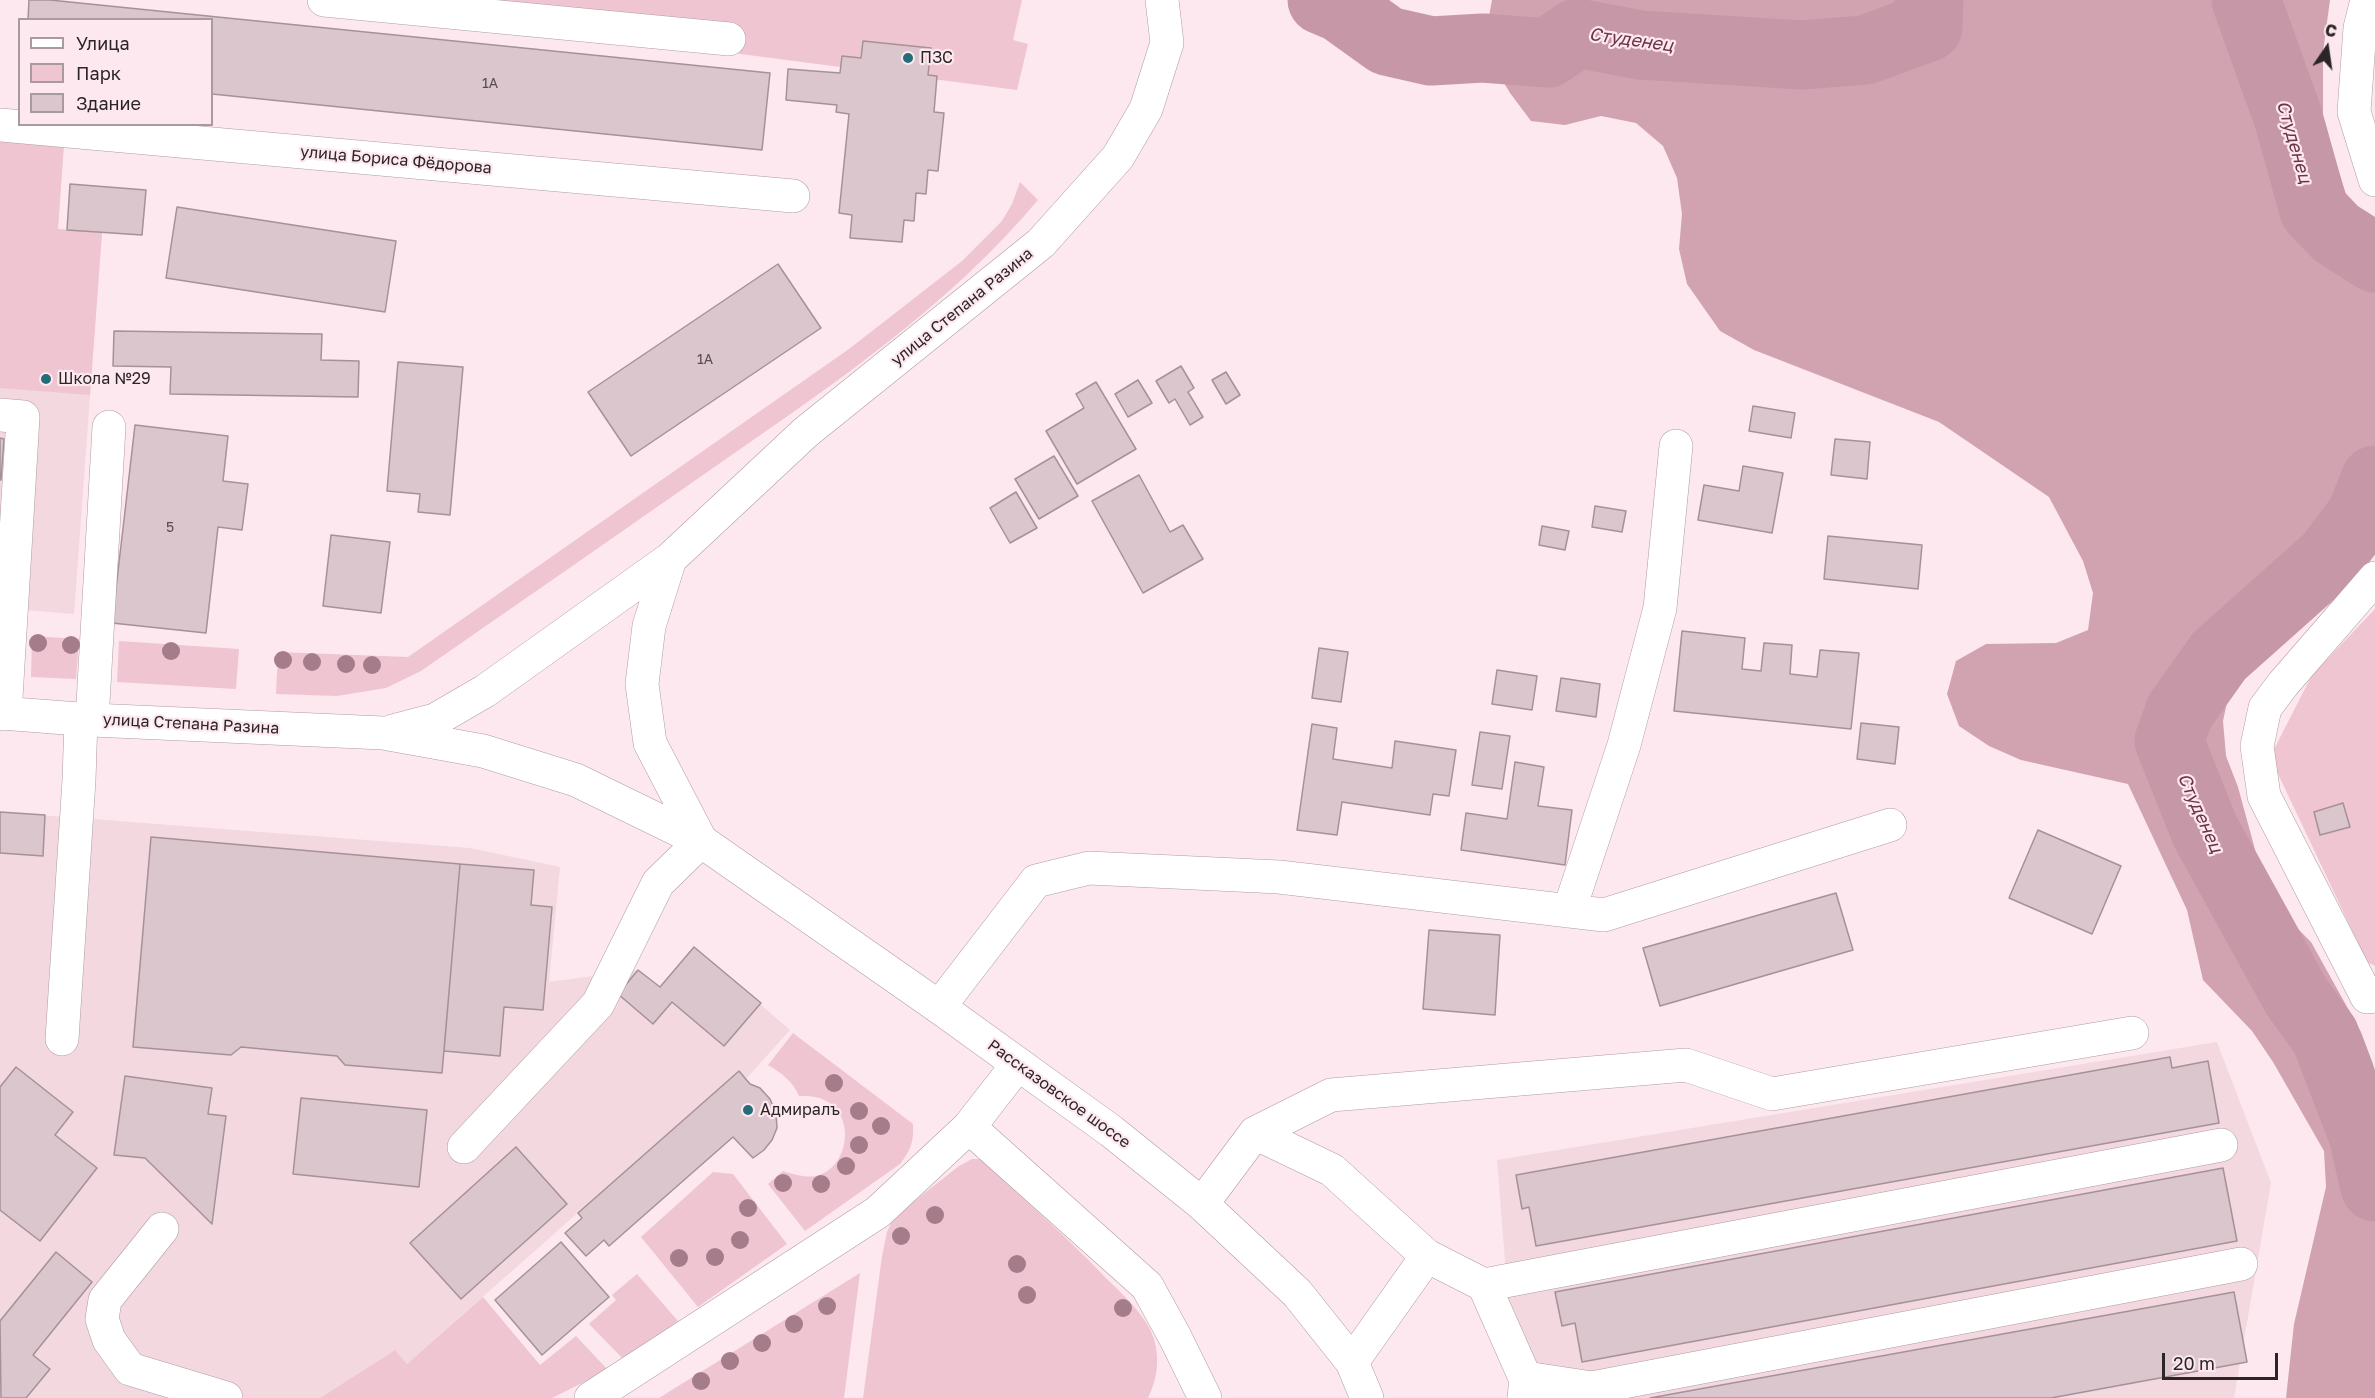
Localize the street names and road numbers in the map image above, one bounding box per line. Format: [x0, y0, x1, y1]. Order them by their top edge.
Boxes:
street label: улица Бориса Фёдорова [299, 142, 493, 178]
street label: улица Степана Разина [887, 244, 1037, 370]
street label: улица Степана Разина [102, 710, 280, 738]
street label: Рассказовское шоссе [984, 1036, 1134, 1152]

